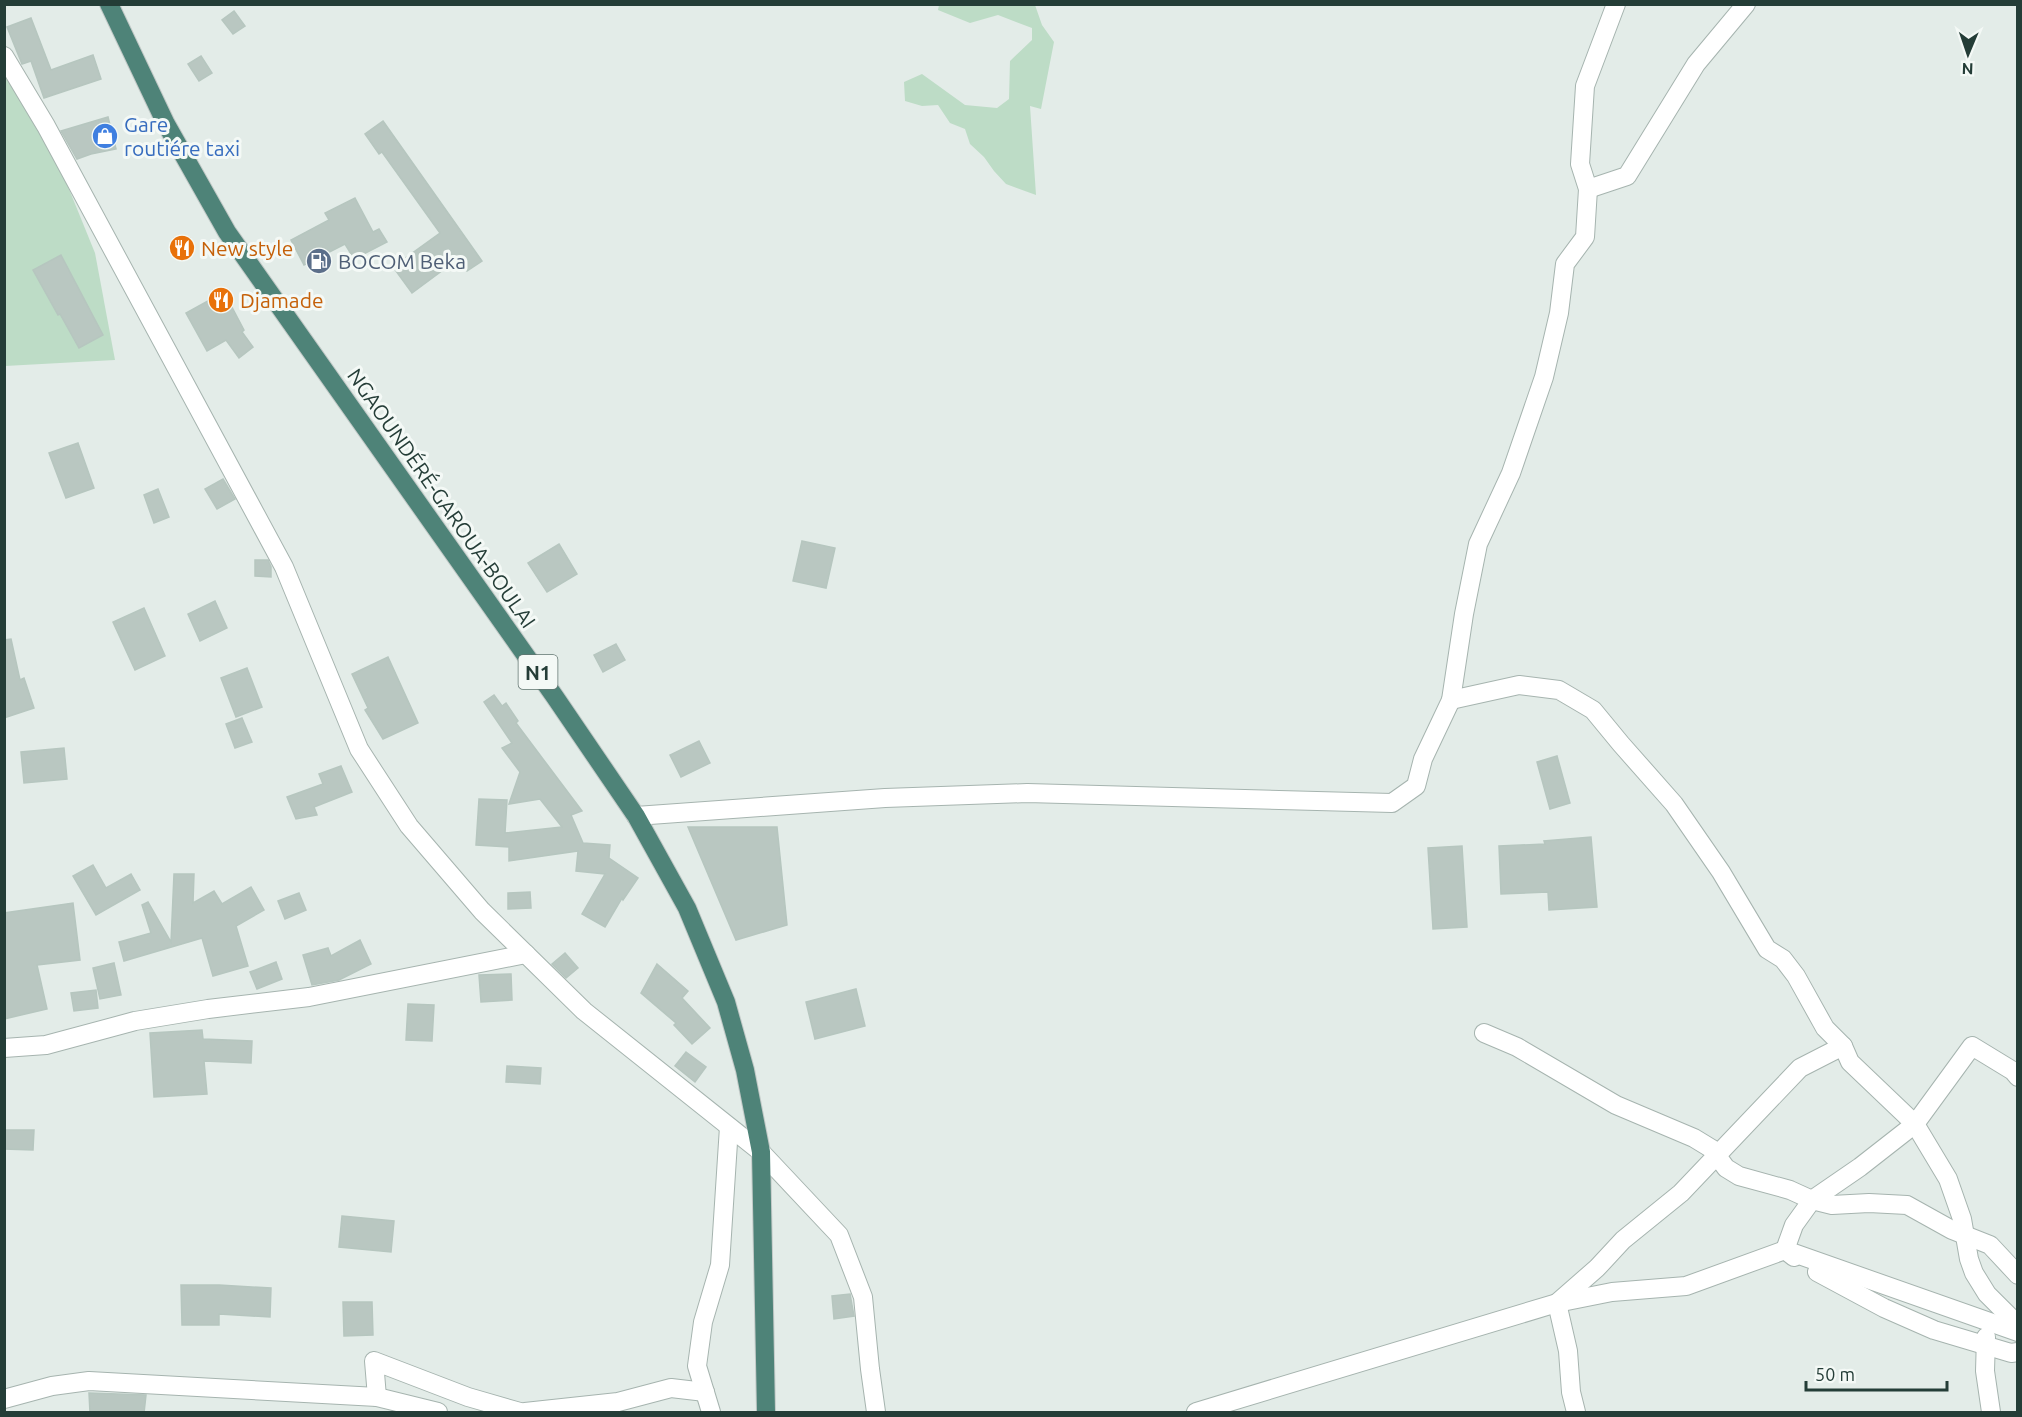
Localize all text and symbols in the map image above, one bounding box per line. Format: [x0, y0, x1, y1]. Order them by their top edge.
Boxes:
north arrow [1938, 24, 1998, 84]
text: N [1961, 60, 1974, 78]
place label: Gare routiére taxi [124, 112, 240, 160]
shop icon: Gare routiére taxi [90, 121, 120, 151]
restaurant icon: New style [167, 233, 197, 263]
place label: New style [201, 236, 293, 260]
fuel station icon: BOCOM Beka [304, 246, 334, 276]
place label: BOCOM Beka [338, 249, 466, 273]
restaurant icon: Djamade [206, 285, 236, 315]
place label: Djamade [240, 288, 324, 312]
street label: NGAOUNDÉRÉ-GAROUA-BOULAI [343, 364, 541, 632]
road number: N1 [518, 655, 558, 689]
scale bar [1806, 1354, 1947, 1392]
text: 50 m [1815, 1364, 1855, 1384]

